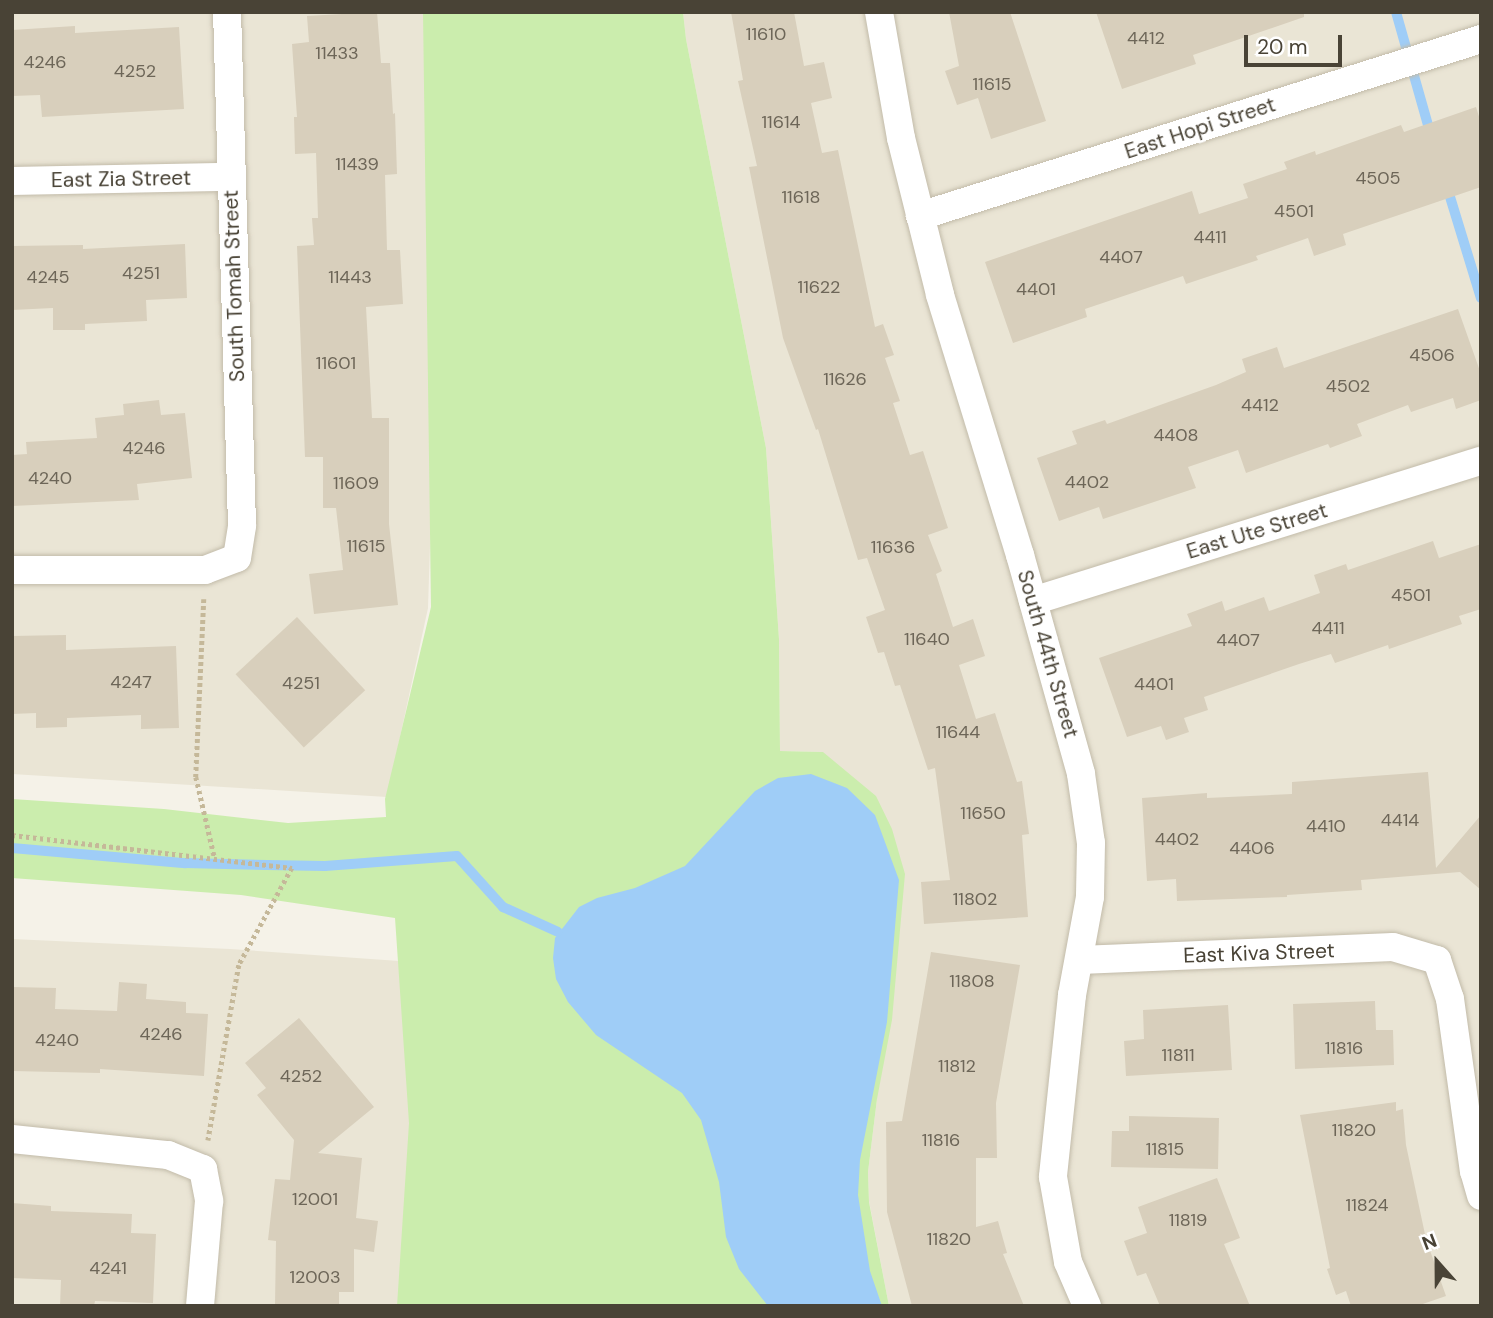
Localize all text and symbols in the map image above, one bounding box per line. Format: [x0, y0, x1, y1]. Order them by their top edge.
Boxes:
scale bar [1248, 21, 1346, 65]
house number: 11610 [746, 23, 786, 45]
house number: 4412 [1127, 27, 1165, 49]
text: 20 m [1257, 33, 1308, 61]
house number: 11433 [315, 42, 359, 64]
house number: 4246 [23, 51, 67, 73]
house number: 4252 [114, 60, 156, 82]
house number: 11615 [972, 73, 1012, 95]
street label: East Hopi Street [1121, 92, 1279, 164]
house number: 11614 [761, 111, 801, 133]
house number: 11439 [335, 153, 379, 175]
street label: East Zia Street [51, 165, 191, 193]
house number: 4505 [1355, 167, 1401, 189]
house number: 11618 [781, 186, 821, 208]
street label: South Tomah Street [218, 190, 250, 382]
house number: 4501 [1274, 200, 1314, 222]
house number: 4411 [1193, 226, 1227, 248]
house number: 4407 [1099, 246, 1143, 268]
house number: 4251 [122, 262, 160, 284]
house number: 4245 [27, 266, 69, 288]
house number: 11443 [328, 266, 372, 288]
house number: 11622 [798, 276, 840, 298]
house number: 4401 [1016, 278, 1056, 300]
house number: 4506 [1409, 344, 1455, 366]
house number: 11601 [316, 352, 356, 374]
house number: 11626 [823, 368, 867, 390]
house number: 4502 [1326, 375, 1370, 397]
house number: 4412 [1241, 394, 1279, 416]
house number: 4408 [1153, 424, 1199, 446]
house number: 4246 [122, 437, 166, 459]
house number: 4240 [28, 467, 72, 489]
house number: 4402 [1065, 471, 1109, 493]
house number: 11609 [333, 472, 379, 494]
street label: East Ute Street [1184, 498, 1330, 564]
house number: 11615 [346, 535, 386, 557]
house number: 11636 [871, 536, 915, 558]
street label: South 44th Street [1012, 567, 1084, 741]
house number: 4501 [1391, 584, 1431, 606]
house number: 4411 [1311, 617, 1345, 639]
house number: 11640 [904, 628, 950, 650]
house number: 4407 [1216, 629, 1260, 651]
house number: 4247 [110, 671, 152, 693]
house number: 4251 [282, 672, 320, 694]
house number: 4401 [1134, 673, 1174, 695]
house number: 11644 [936, 721, 980, 743]
house number: 11650 [960, 802, 1006, 824]
house number: 4414 [1381, 809, 1419, 831]
house number: 4410 [1306, 815, 1346, 837]
house number: 4402 [1155, 828, 1199, 850]
house number: 4406 [1229, 837, 1275, 859]
house number: 11802 [953, 888, 997, 910]
street label: East Kiva Street [1183, 938, 1335, 968]
house number: 11808 [949, 970, 995, 992]
house number: 4246 [139, 1023, 183, 1045]
house number: 4240 [35, 1029, 79, 1051]
house number: 11816 [1325, 1037, 1363, 1059]
house number: 11811 [1161, 1044, 1195, 1066]
house number: 11812 [938, 1055, 976, 1077]
house number: 4252 [280, 1065, 322, 1087]
house number: 11820 [1332, 1119, 1376, 1141]
house number: 11816 [922, 1129, 960, 1151]
house number: 11815 [1146, 1138, 1184, 1160]
house number: 12001 [292, 1188, 338, 1210]
house number: 11824 [1346, 1194, 1388, 1216]
house number: 11819 [1169, 1209, 1207, 1231]
north arrow [1402, 1227, 1472, 1297]
house number: 11820 [927, 1228, 971, 1250]
text: N [1418, 1228, 1440, 1256]
house number: 4241 [89, 1257, 127, 1279]
house number: 12003 [289, 1266, 341, 1288]

